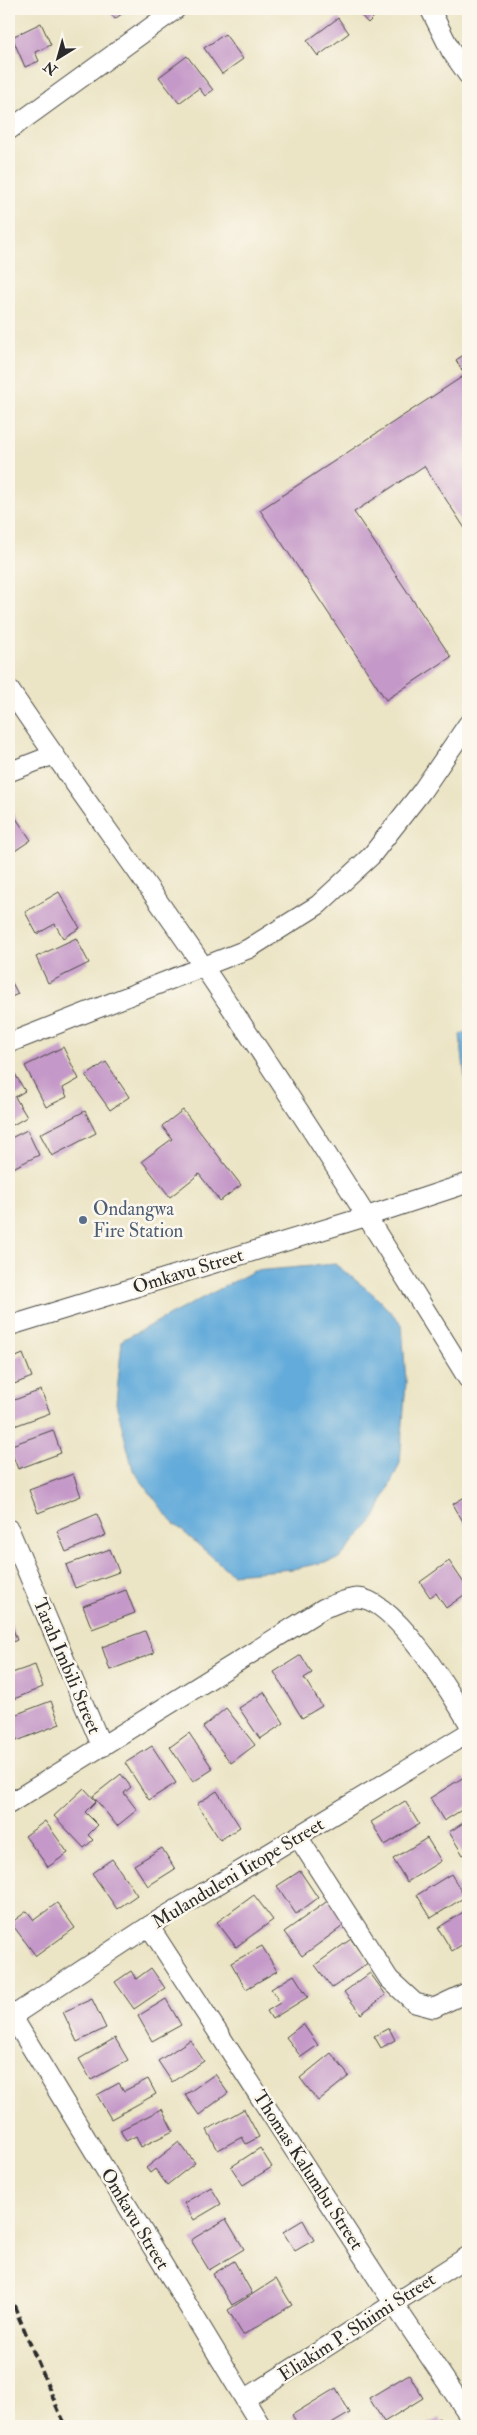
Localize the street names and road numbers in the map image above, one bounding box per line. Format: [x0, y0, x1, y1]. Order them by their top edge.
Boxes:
street label: Omkavu Street [130, 1243, 246, 1299]
street label: Tarah Imbili Street [28, 1595, 106, 1737]
street label: Mulanduleni Iitope Street [148, 1812, 329, 1935]
street label: Thomas Kalumbu Street [247, 2086, 369, 2254]
street label: Omkavu Street [95, 2164, 175, 2274]
street label: Eliakim P. Shiimi Street [274, 2267, 440, 2387]

